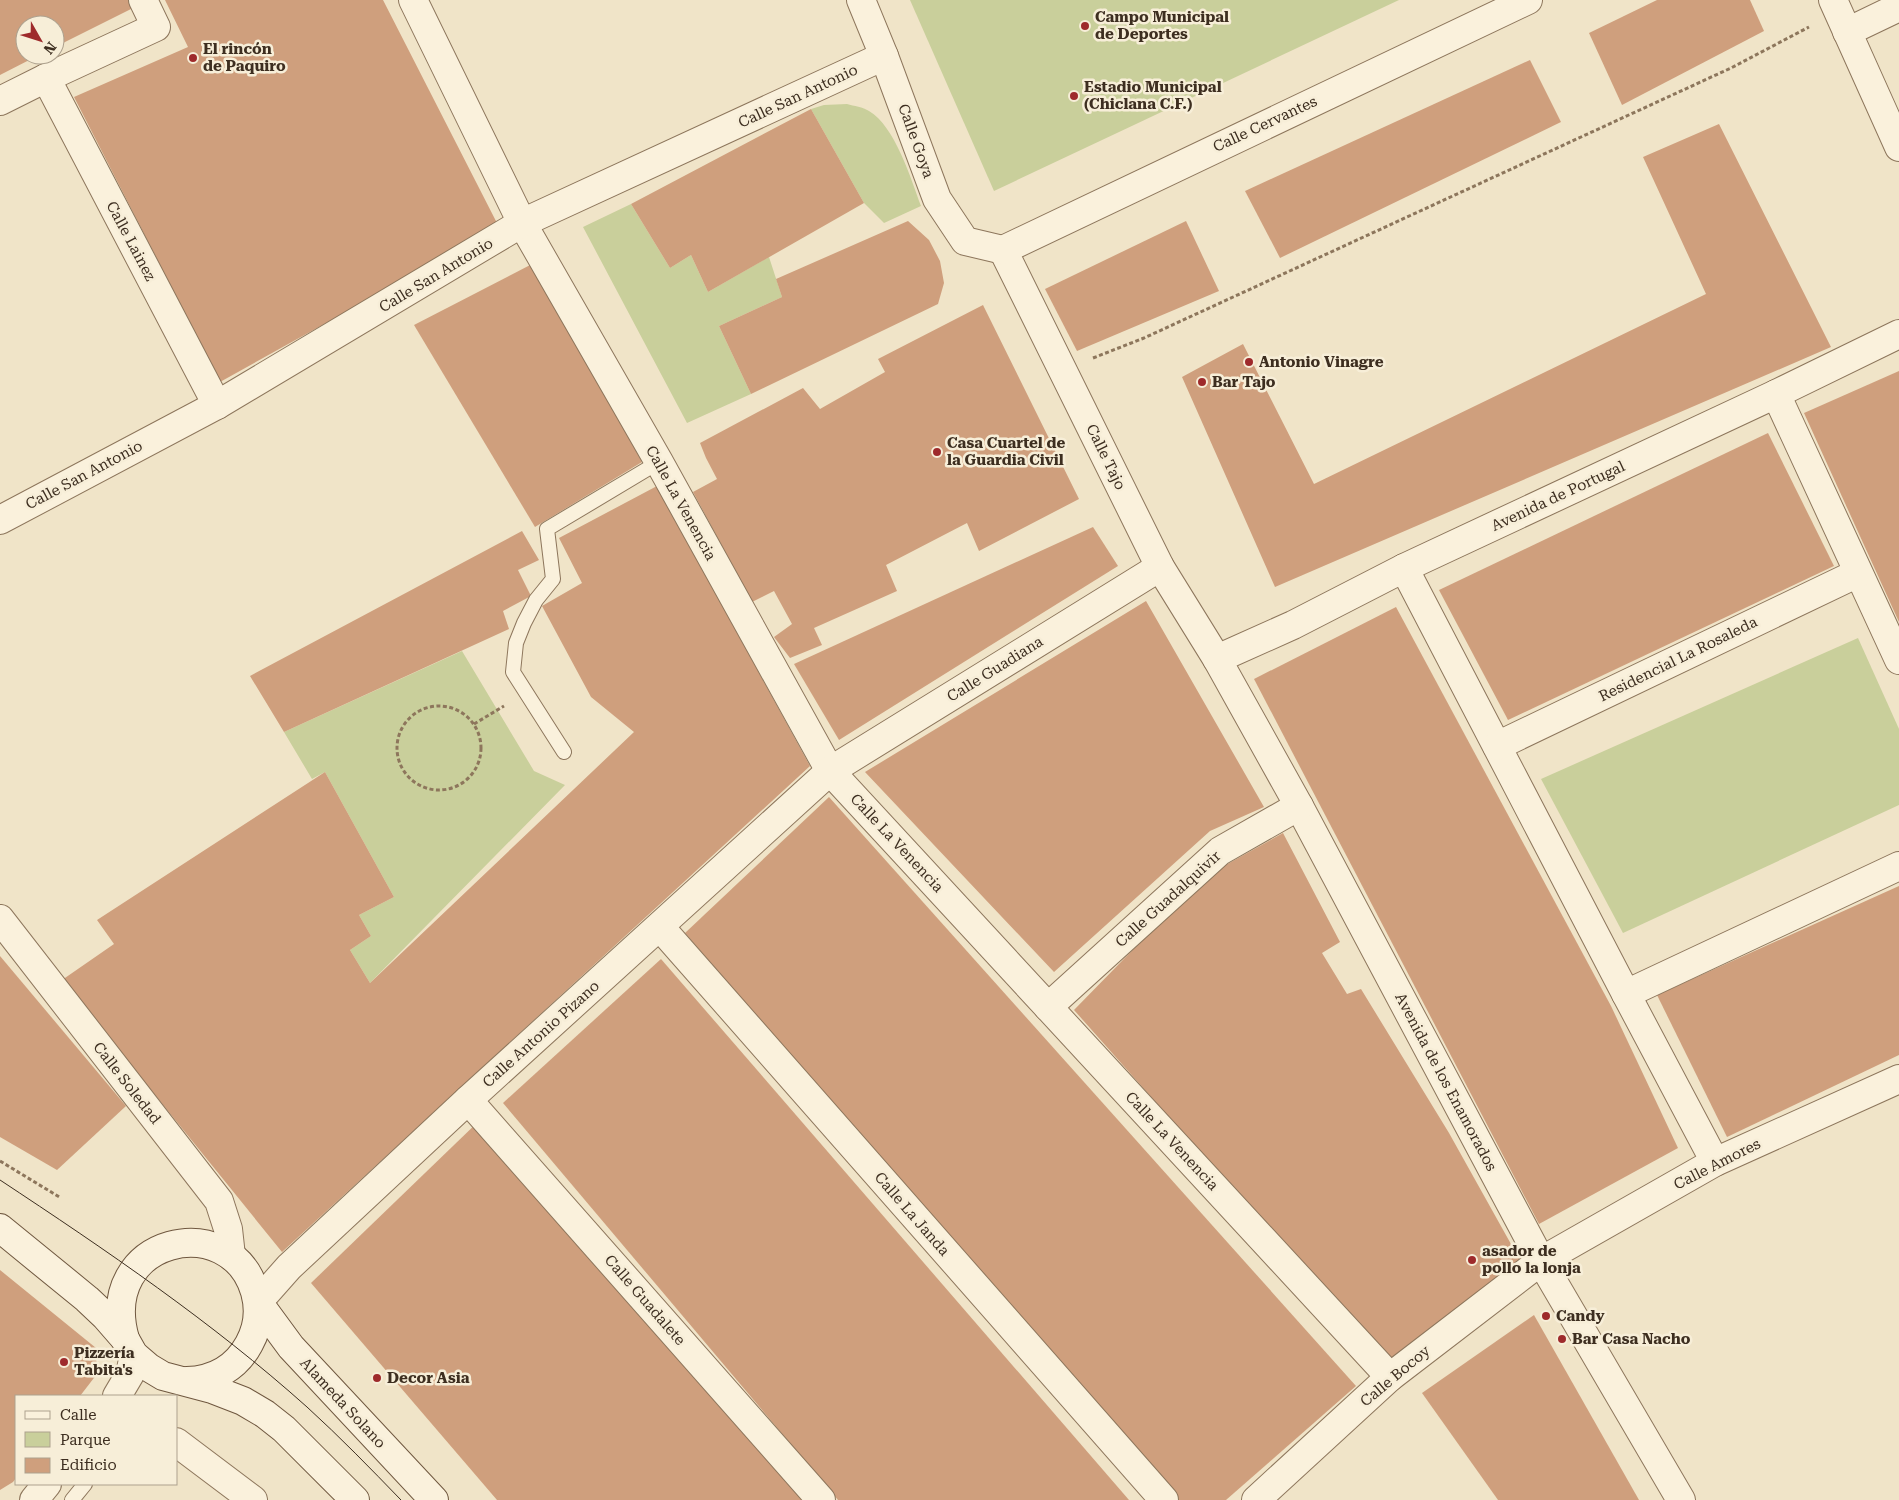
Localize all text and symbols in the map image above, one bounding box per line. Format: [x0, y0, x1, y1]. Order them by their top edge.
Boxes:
place label: Campo Municipal de Deportes [1095, 8, 1229, 43]
north arrow [15, 15, 65, 65]
marker: Campo Municipal de Deportes [1079, 20, 1091, 32]
text: N [40, 39, 60, 58]
place label: El rincón de Paquiro [203, 40, 286, 75]
marker: El rincón de Paquiro [187, 52, 199, 64]
street label: Calle San Antonio [735, 60, 861, 132]
place label: Estadio Municipal (Chiclana C.F.) [1084, 78, 1222, 113]
marker: Estadio Municipal (Chiclana C.F.) [1068, 90, 1080, 102]
street label: Calle Cervantes [1210, 92, 1320, 156]
street label: Calle Goya [894, 101, 938, 181]
street label: Calle Lainez [103, 198, 159, 284]
street label: Calle San Antonio [376, 234, 496, 316]
place label: Antonio Vinagre [1259, 353, 1384, 371]
marker: Antonio Vinagre [1243, 356, 1255, 368]
place label: Bar Tajo [1212, 373, 1276, 391]
marker: Bar Tajo [1196, 376, 1208, 388]
street label: Calle Tajo [1082, 421, 1130, 493]
place label: Casa Cuartel de la Guardia Civil [947, 434, 1066, 469]
street label: Calle San Antonio [23, 437, 145, 513]
street label: Calle La Venencia [642, 443, 720, 563]
marker: Casa Cuartel de la Guardia Civil [931, 446, 943, 458]
street label: Avenida de Portugal [1488, 457, 1628, 535]
street label: Residencial La Rosaleda [1596, 613, 1760, 705]
street label: Calle Guadiana [944, 632, 1046, 706]
street label: Calle La Venencia [847, 790, 947, 896]
street label: Calle Guadalquivir [1112, 847, 1224, 951]
street label: Calle Antonio Pizano [479, 977, 603, 1091]
street label: Avenida de los Enamorados [1391, 990, 1501, 1174]
street label: Calle Soledad [89, 1038, 165, 1128]
street label: Calle La Venencia [1122, 1088, 1222, 1194]
street label: Calle Amores [1671, 1134, 1763, 1194]
street label: Calle La Janda [871, 1168, 953, 1260]
place label: asador de pollo la lonja [1482, 1242, 1581, 1277]
street label: Calle Guadalete [601, 1251, 689, 1349]
marker: asador de pollo la lonja [1466, 1254, 1478, 1266]
place label: Candy [1556, 1307, 1604, 1325]
marker: Candy [1540, 1310, 1552, 1322]
place label: Bar Casa Nacho [1572, 1330, 1691, 1348]
marker: Bar Casa Nacho [1556, 1333, 1568, 1345]
street label: Calle Bocoy [1356, 1341, 1434, 1410]
place label: Pizzería Tabita's [74, 1344, 135, 1379]
street label: Alameda Solano [296, 1354, 390, 1452]
marker: Pizzería Tabita's [58, 1356, 70, 1368]
place label: Decor Asia [387, 1369, 470, 1387]
marker: Decor Asia [371, 1372, 383, 1384]
legend [15, 1395, 178, 1485]
text: Calle [60, 1406, 96, 1424]
text: Parque [60, 1431, 111, 1449]
text: Edificio [60, 1456, 117, 1474]

